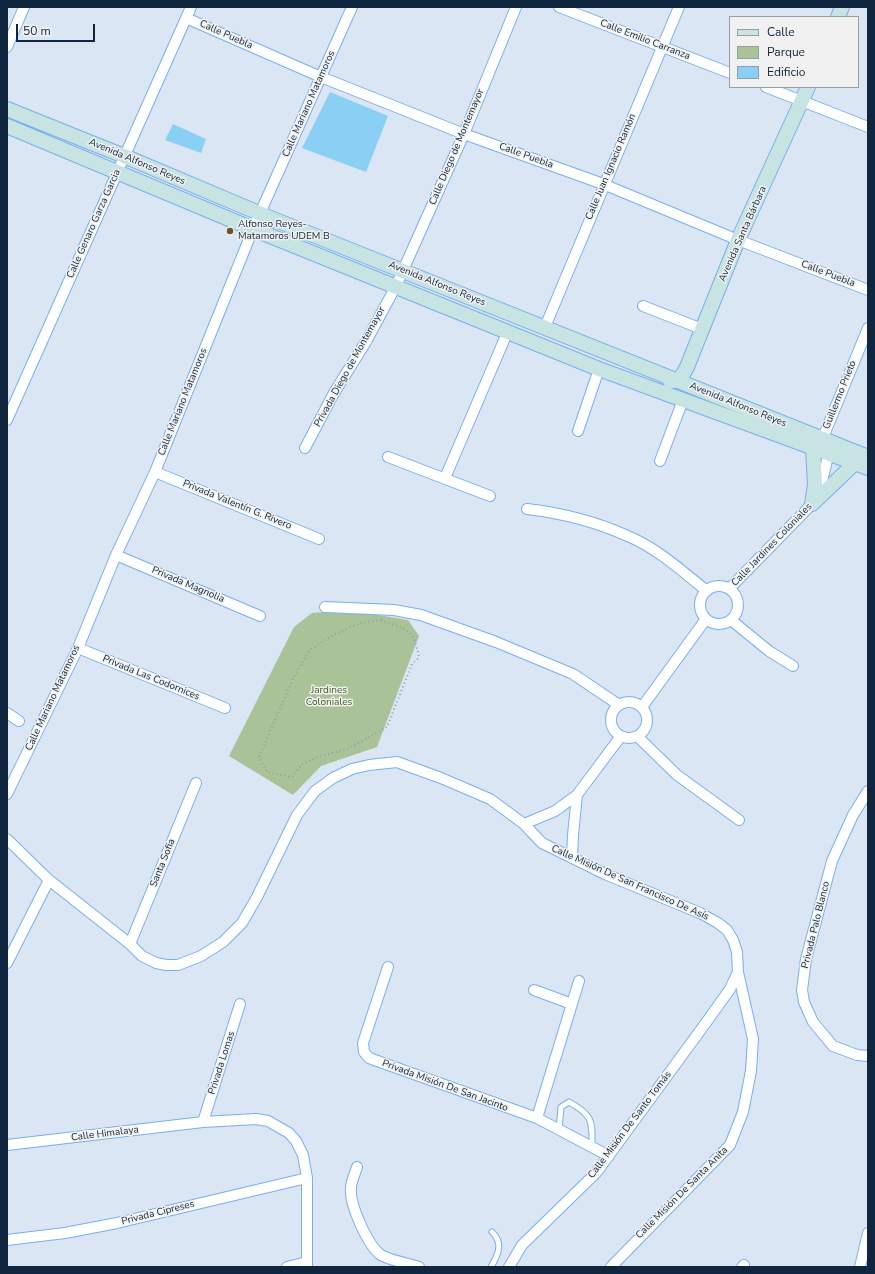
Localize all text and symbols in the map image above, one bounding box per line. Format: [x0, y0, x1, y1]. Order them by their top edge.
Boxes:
scale bar [18, 16, 97, 42]
legend [729, 16, 859, 88]
street label: Calle Emilio Carranza [598, 17, 692, 63]
street label: Calle Puebla [198, 18, 254, 52]
text: 50 m [23, 23, 51, 39]
text: Calle [767, 24, 795, 40]
text: Parque [767, 44, 805, 60]
street label: Calle Mariano Matamoros [280, 49, 338, 159]
text: Edificio [767, 64, 805, 80]
street label: Calle Diego de Montemayor [427, 87, 487, 207]
street label: Calle Juan Ignacio Ramón [583, 112, 639, 222]
street label: Avenida Alfonso Reyes [87, 136, 187, 188]
street label: Calle Puebla [497, 141, 555, 171]
street label: Calle Genaro Garza Garcia [65, 168, 123, 280]
street label: Avenida Santa Bárbara [717, 184, 769, 284]
place label: Alfonso Reyes- Matamoros UDEM B [238, 219, 330, 242]
marker: Alfonso Reyes- Matamoros UDEM B [225, 226, 235, 236]
street label: Calle Puebla [799, 258, 857, 290]
street label: Avenida Alfonso Reyes [387, 259, 487, 309]
street label: Privada Diego de Montemayor [312, 305, 388, 429]
street label: Calle Mariano Matamoros [156, 346, 210, 458]
street label: Guillermo Prieto [821, 359, 859, 431]
street label: Avenida Alfonso Reyes [688, 380, 788, 430]
street label: Privada Valentín G. Rivero [181, 478, 293, 532]
street label: Calle Jardines Coloniales [729, 501, 815, 589]
street label: Privada Magnolia [150, 564, 226, 606]
street label: Calle Mariano Matamoros [23, 643, 83, 753]
street label: Privada Las Codornices [101, 653, 201, 703]
park label: Jardines Coloniales [306, 685, 352, 708]
street label: Santa Sofia [148, 837, 178, 889]
street label: Calle Misión De San Francisco De Asís [549, 843, 711, 923]
street label: Privada Palo Blanco [799, 880, 833, 970]
street label: Privada Lomas [206, 1030, 238, 1096]
street label: Privada Misión De San Jacinto [380, 1058, 510, 1114]
street label: Calle Misión De Santo Tomás [586, 1069, 674, 1181]
street label: Calle Himalaya [71, 1124, 139, 1144]
street label: Calle Misión De Santa Anita [633, 1144, 731, 1242]
street label: Privada Cipreses [120, 1198, 196, 1228]

